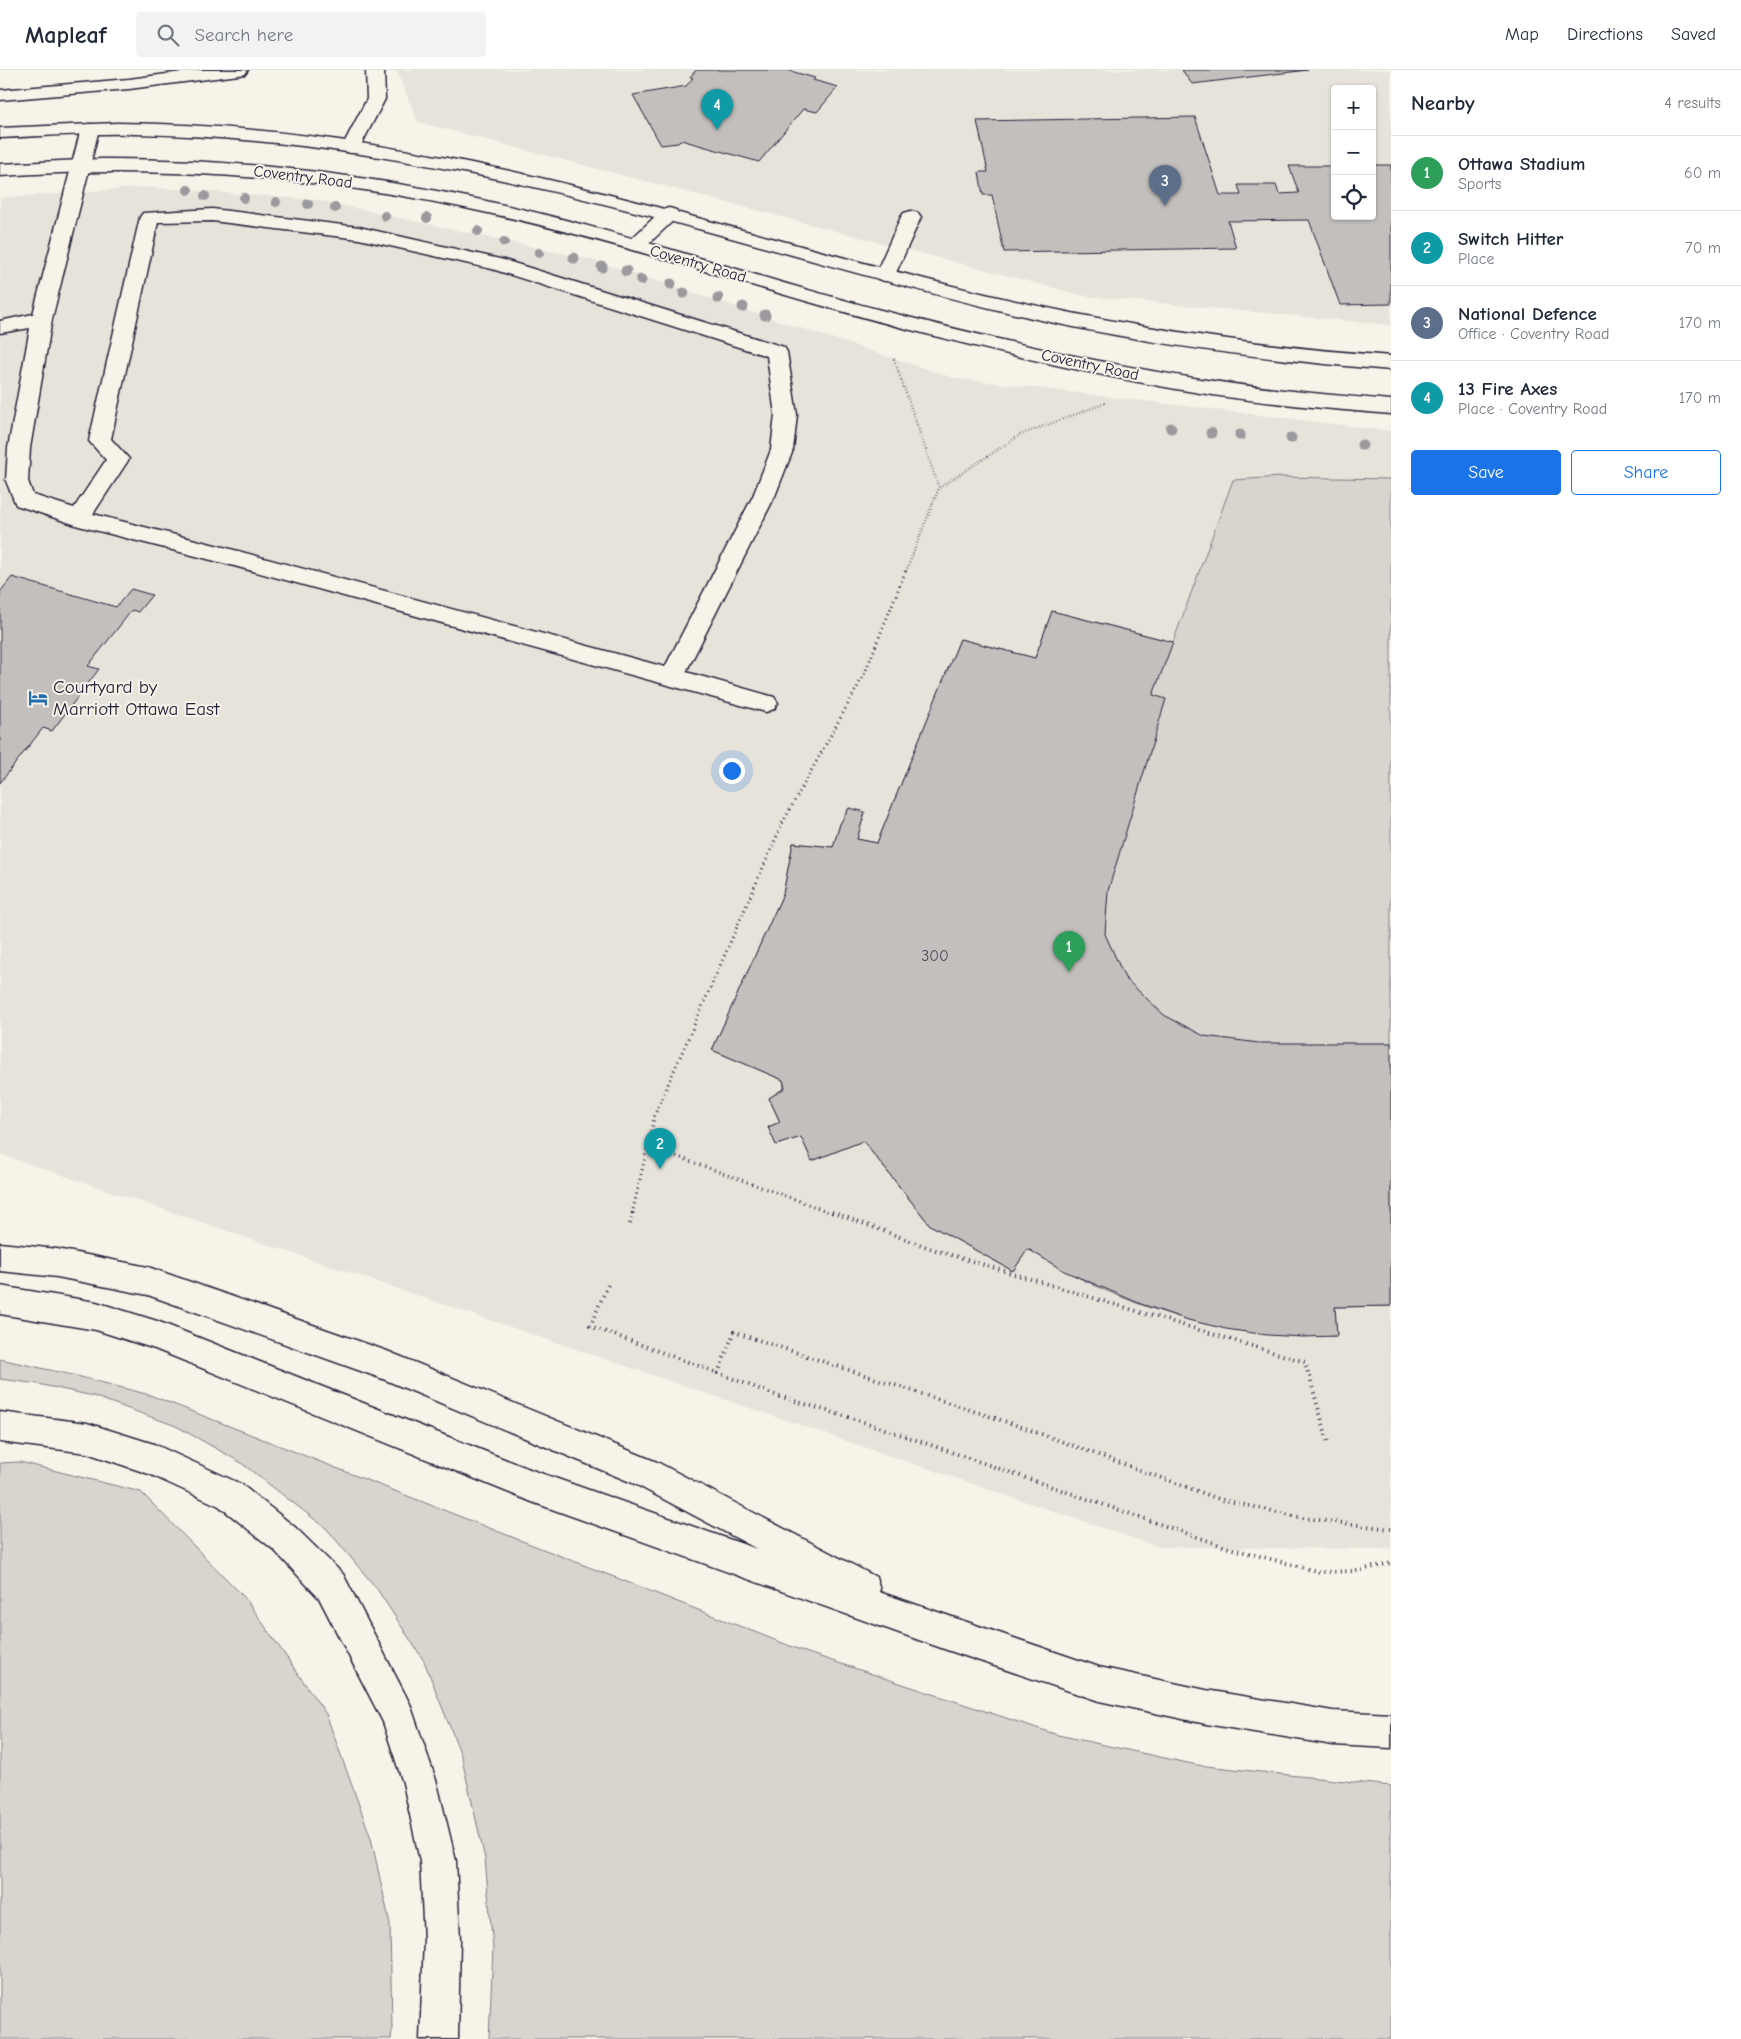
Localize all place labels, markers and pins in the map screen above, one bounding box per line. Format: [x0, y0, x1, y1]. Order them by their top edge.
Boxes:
pin: 4 [701, 89, 733, 130]
pin: 3 [1149, 165, 1181, 206]
place label: Courtyard by Marriott Ottawa East [53, 676, 220, 720]
hotel icon: Courtyard by Marriott Ottawa East [27, 687, 49, 709]
pin: 1 [1053, 931, 1085, 972]
pin: 2 [644, 1128, 676, 1169]

